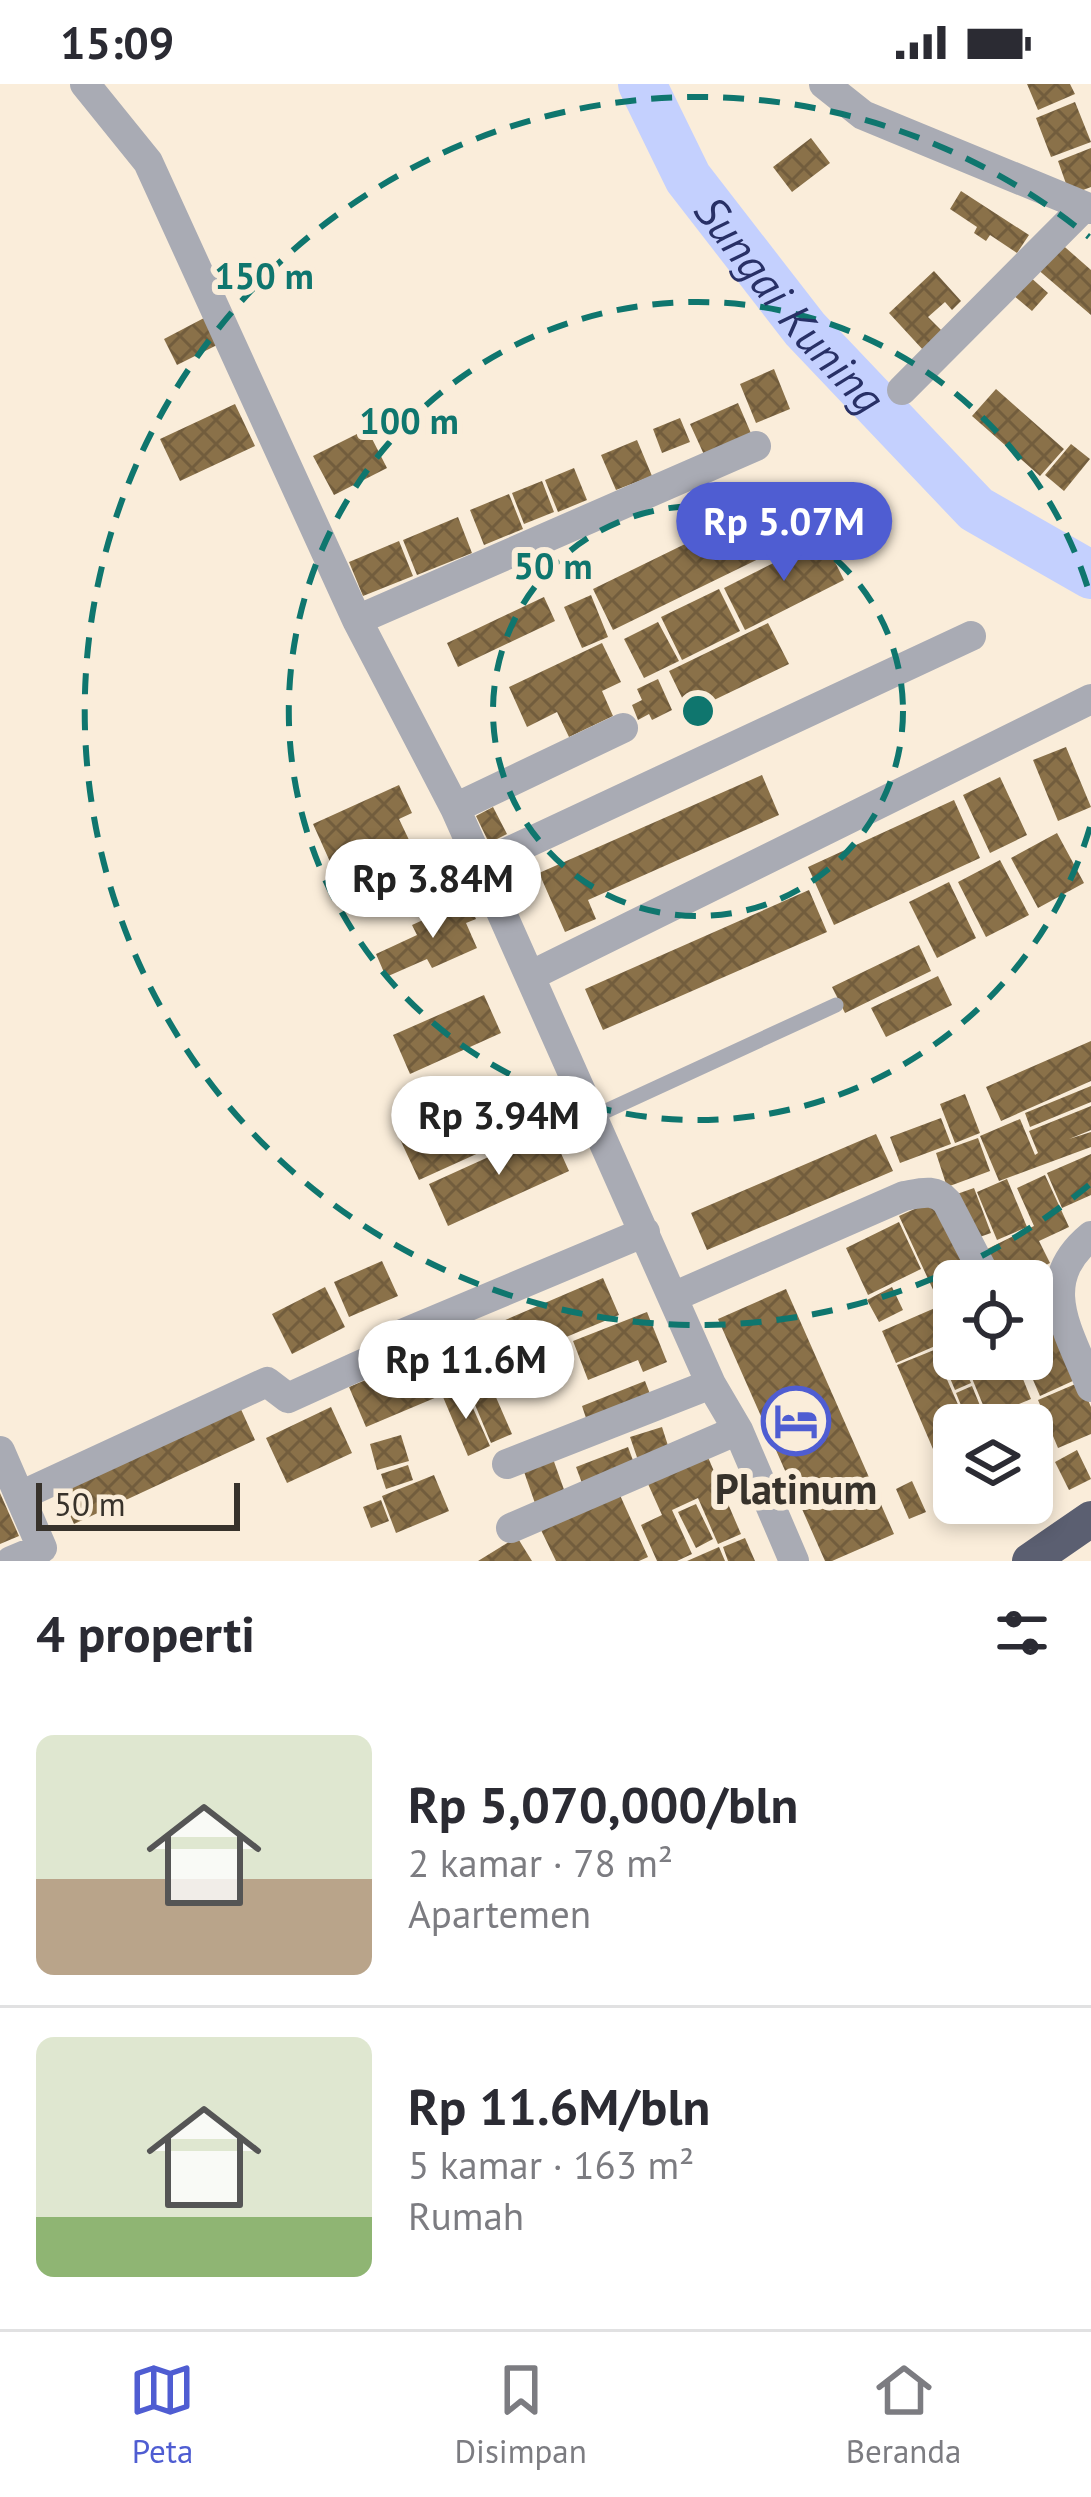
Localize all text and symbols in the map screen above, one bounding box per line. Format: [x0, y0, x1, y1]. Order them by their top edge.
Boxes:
text: 15:09 [60, 13, 174, 71]
water label: Sungai Kuning [683, 183, 898, 425]
text: 150 m [214, 252, 314, 299]
text: 100 m [359, 397, 459, 444]
pin: Rp 5.07M [660, 482, 908, 584]
text: Rp 5.07M [703, 495, 865, 546]
text: 50 m [514, 542, 592, 589]
centre of rings [677, 690, 719, 732]
pin: Rp 3.84M [309, 839, 557, 941]
text: Rp 3.84M [352, 852, 514, 903]
pin: Rp 3.94M [375, 1076, 623, 1178]
text: Rp 3.94M [418, 1089, 580, 1140]
map controls [933, 1260, 1053, 1524]
button: locate [933, 1260, 1053, 1380]
pin: Rp 11.6M [342, 1320, 590, 1422]
text: Rp 11.6M [385, 1333, 547, 1384]
hotel icon: Platinum [761, 1386, 831, 1456]
button: layers [933, 1404, 1053, 1524]
place label: Platinum [715, 1461, 877, 1516]
scale bar [36, 1477, 240, 1530]
text: 50 m [54, 1482, 126, 1525]
text: 4 properti [36, 1600, 255, 1666]
icon: filters [989, 1600, 1055, 1666]
text: Rp 5,070,000/bln [408, 1771, 798, 1837]
icon: home [132, 1783, 276, 1927]
text: 2 kamar · 78 m² [408, 1837, 673, 1888]
text: Apartemen [408, 1888, 591, 1939]
text: Rp 11.6M/bln [408, 2073, 710, 2139]
icon: home [132, 2085, 276, 2229]
text: 5 kamar · 163 m² [408, 2139, 694, 2190]
text: Rumah [408, 2190, 524, 2241]
tab: Peta [129, 2357, 195, 2472]
tab: Disimpan [454, 2357, 587, 2472]
tab: Beranda [846, 2357, 962, 2472]

